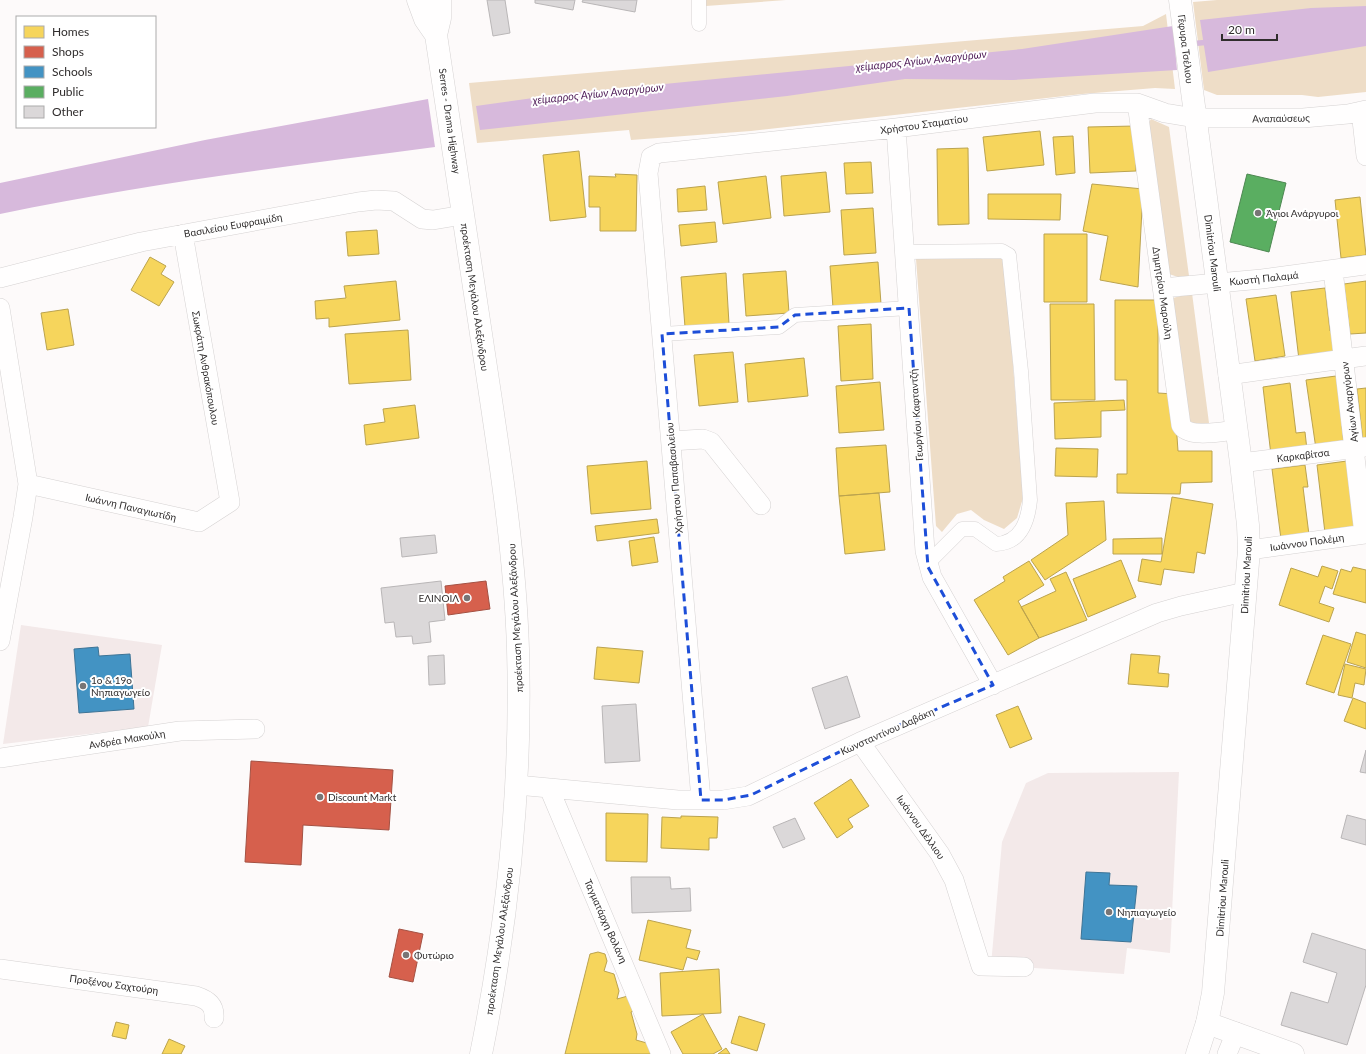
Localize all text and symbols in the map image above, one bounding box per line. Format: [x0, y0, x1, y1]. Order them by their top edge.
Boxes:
street label: Γέφυρα Τσέλιου [1176, 14, 1196, 84]
legend [16, 16, 156, 128]
scale bar [1222, 16, 1277, 42]
text: 20 m [1228, 22, 1255, 37]
text: Homes [52, 24, 89, 39]
text: Shops [52, 44, 84, 59]
water label: χείμαρρος Αγίων Αναργύρων [854, 47, 988, 73]
text: Schools [52, 64, 93, 79]
street label: Serres - Drama Highway [437, 67, 463, 175]
water label: χείμαρρος Αγίων Αναργύρων [531, 80, 665, 106]
text: Public [52, 84, 84, 99]
text: Other [52, 104, 84, 119]
street label: Αναπαύσεως [1252, 111, 1310, 125]
street label: Χρήστου Σταματίου [879, 112, 969, 136]
place label: Άγιοι Ανάργυροι [1266, 207, 1339, 219]
marker: Άγιοι Ανάργυροι [1253, 208, 1263, 218]
street label: Βασιλείου Ευφραιμίδη [183, 210, 283, 240]
street label: Dimitriou Marouli [1202, 214, 1224, 292]
street label: προέκταση Μεγάλου Αλεξάνδρου [459, 222, 491, 372]
street label: Δημητρίου Μαρούλη [1151, 246, 1175, 340]
street label: Κωστή Παλαμά [1229, 268, 1299, 288]
street label: Σωκράτη Ανθρακόπουλου [190, 310, 222, 426]
street label: Αγίων Αναργύρων [1338, 361, 1360, 443]
street label: Γεωργίου Καφταντζή [907, 368, 925, 461]
street label: Χρήστου Παπαβασιλείου [663, 422, 685, 534]
street label: Καρκαβίτσα [1276, 446, 1330, 464]
street label: Ιωάννη Παναγιωτίδη [84, 491, 178, 523]
street label: Ιωάννου Πολέμη [1269, 531, 1345, 553]
street label: Dimitriou Marouli [1238, 536, 1254, 614]
street label: προέκταση Μεγάλου Αλεξάνδρου [505, 543, 525, 693]
place label: ΕΛΙΝΟΙΛ [418, 592, 459, 604]
marker: ΕΛΙΝΟΙΛ [462, 593, 472, 603]
place label: 1ο & 19ο Νηπιαγωγείο [91, 674, 150, 698]
marker: 1ο & 19ο Νηπιαγωγείο [78, 681, 88, 691]
street label: Κωνσταντίνου Δαβάκη [838, 705, 936, 757]
street label: Ανδρέα Μακούλη [88, 727, 166, 751]
place label: Discount Markt [328, 791, 397, 803]
marker: Discount Markt [315, 792, 325, 802]
street label: Ιωάννου Δέλλιου [894, 793, 948, 861]
street label: Dimitriou Marouli [1213, 859, 1231, 937]
street label: προέκταση Μεγάλου Αλεξάνδρου [483, 866, 515, 1016]
street label: Ταγματάρχη Βολάνη [582, 877, 630, 965]
place label: Νηπιαγωγείο [1117, 906, 1176, 918]
marker: Νηπιαγωγείο [1104, 907, 1114, 917]
place label: Φυτώριο [414, 949, 454, 961]
marker: Φυτώριο [401, 950, 411, 960]
street label: Προξένου Σαχτούρη [69, 972, 159, 996]

